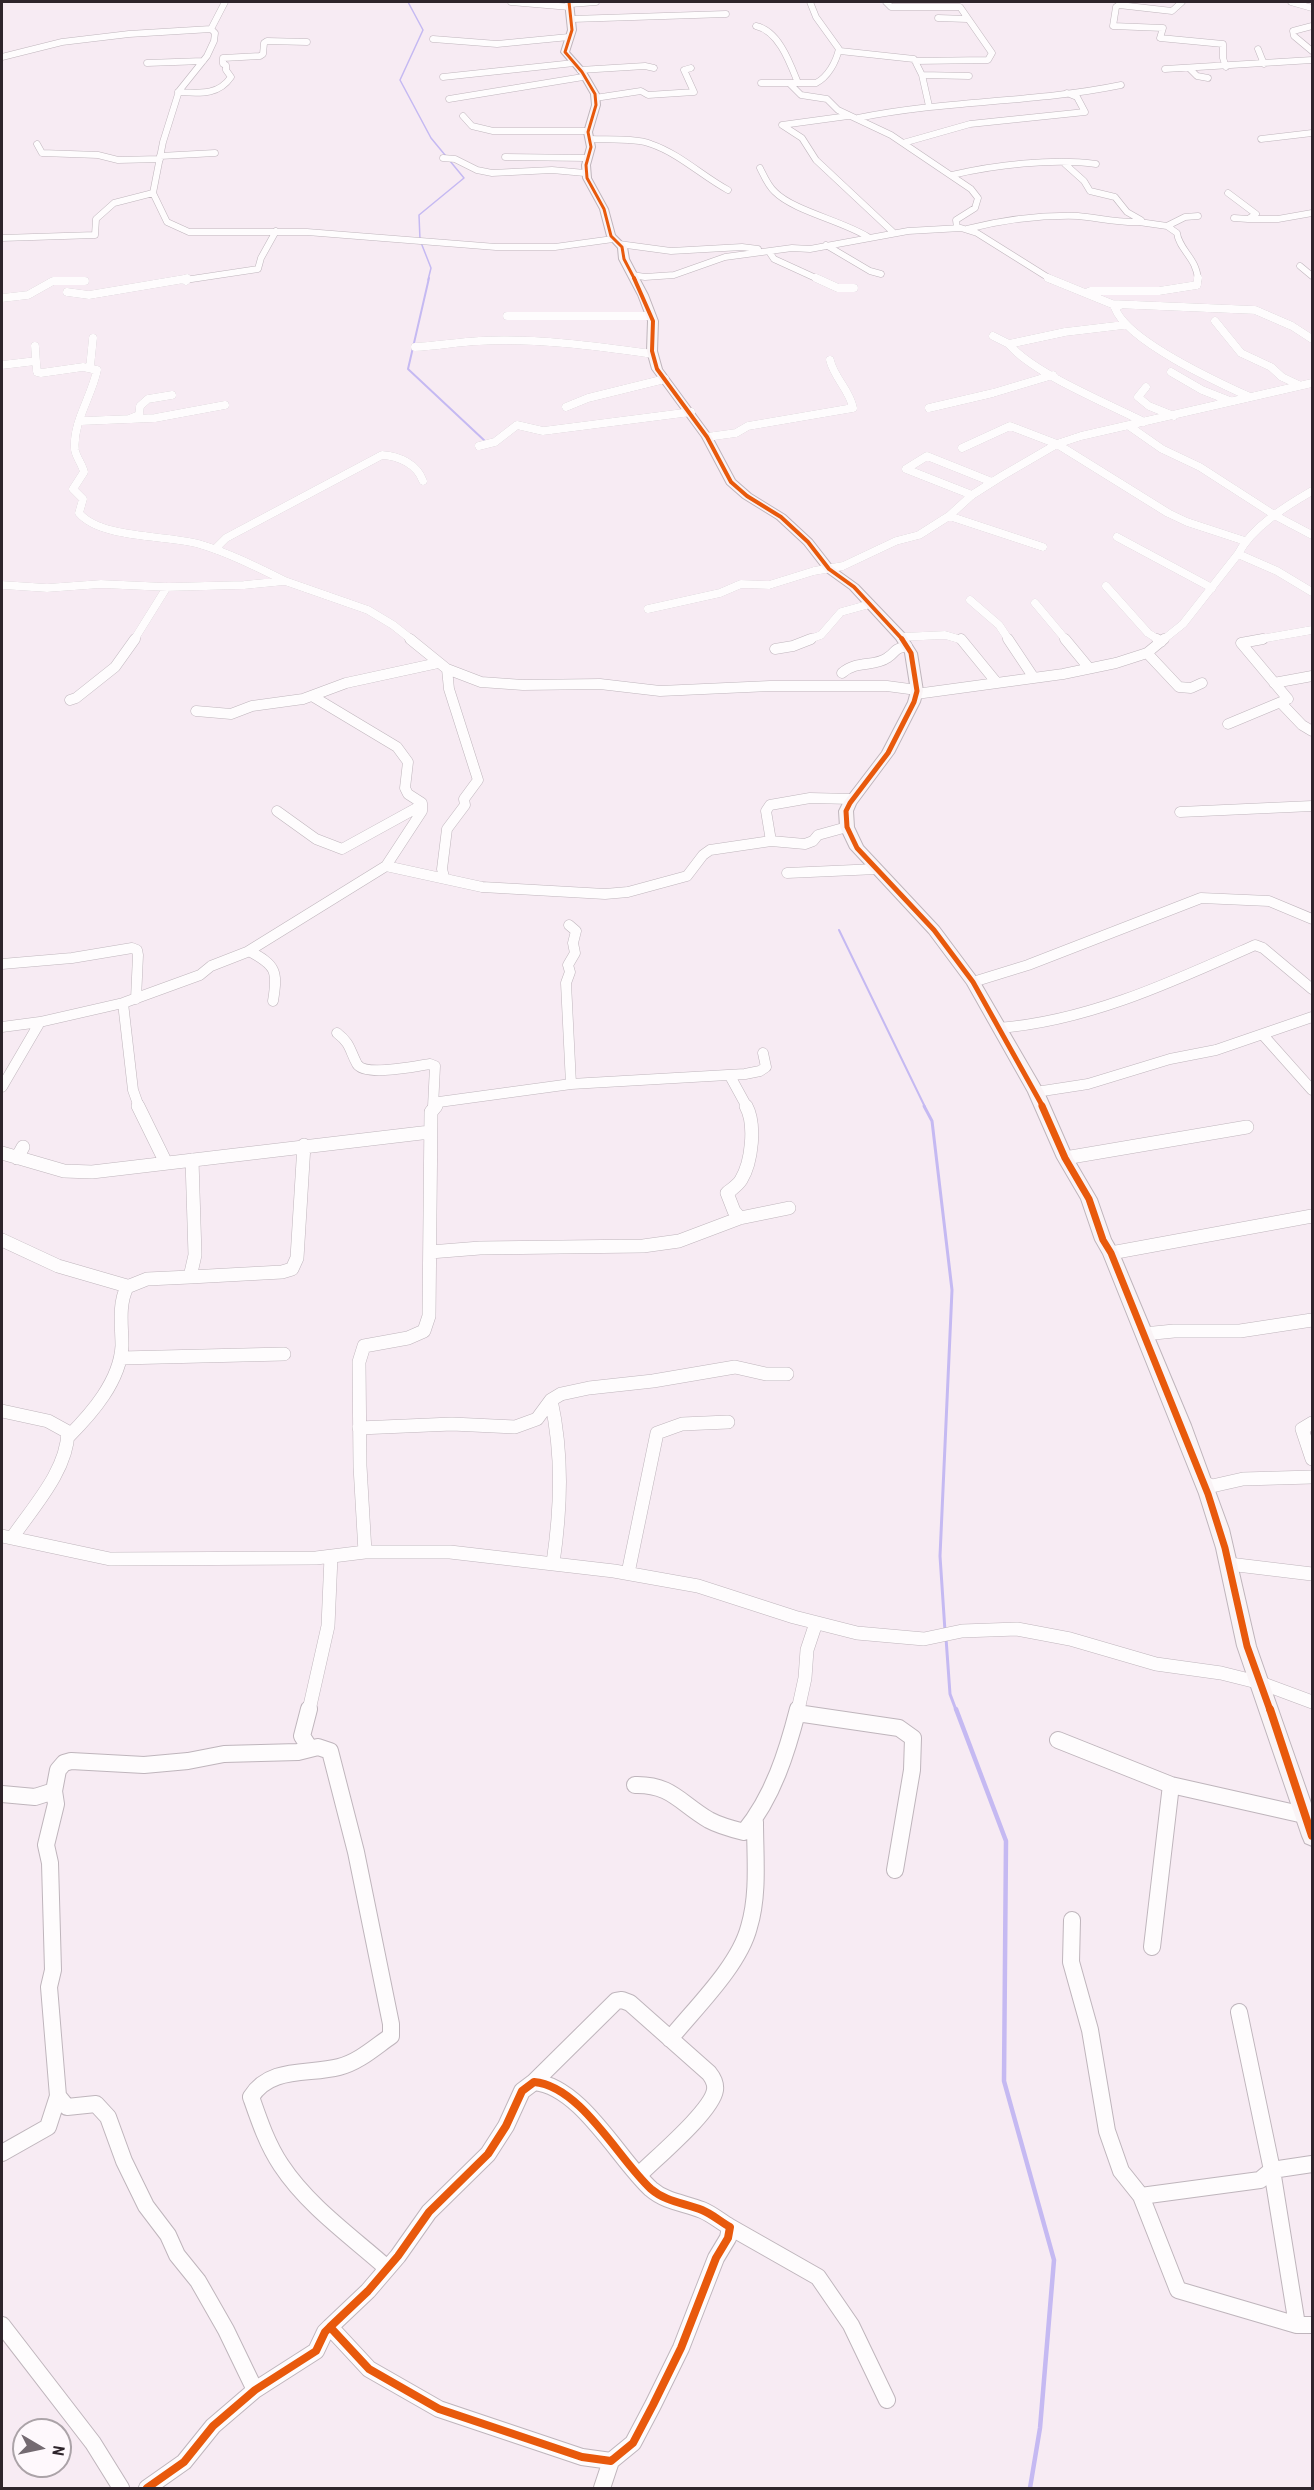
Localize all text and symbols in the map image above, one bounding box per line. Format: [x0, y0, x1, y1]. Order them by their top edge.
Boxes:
north arrow [12, 2418, 72, 2478]
text: N [48, 2444, 68, 2457]

